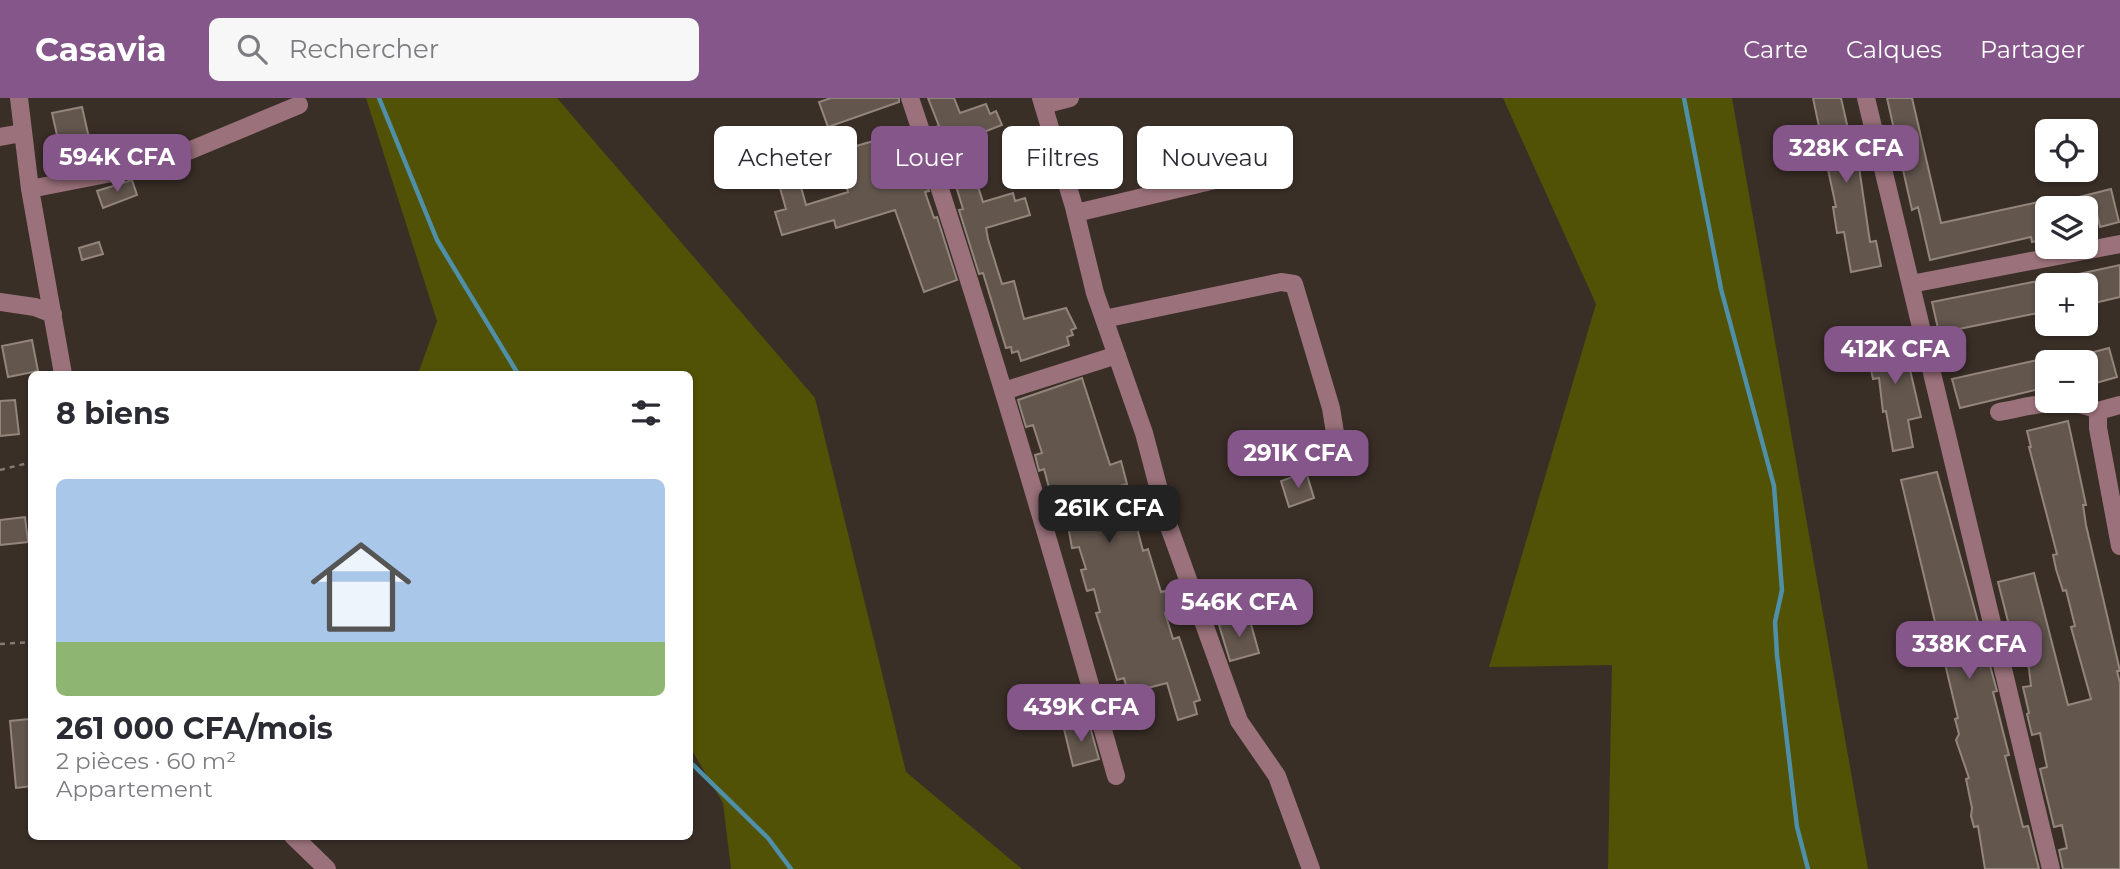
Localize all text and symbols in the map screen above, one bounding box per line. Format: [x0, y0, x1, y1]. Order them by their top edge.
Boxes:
search box [209, 18, 699, 81]
text: Casavia [35, 29, 167, 69]
icon: search [233, 30, 271, 68]
text: Rechercher [289, 33, 439, 65]
text: Carte [1743, 35, 1808, 64]
text: Calques [1846, 35, 1942, 64]
text: Partager [1980, 35, 2085, 64]
map controls [2035, 119, 2098, 413]
button: locate [2035, 119, 2098, 182]
chip: Acheter [714, 126, 857, 189]
chip: Louer [871, 126, 988, 189]
chip: Filtres [1002, 126, 1123, 189]
chip: Nouveau [1137, 126, 1293, 189]
pin: 328K CFA [1774, 126, 1918, 185]
pin: 594K CFA [45, 134, 189, 194]
text: 328K CFA [1789, 134, 1903, 162]
text: 594K CFA [59, 143, 175, 171]
button: layers [2035, 196, 2098, 259]
button: + [2035, 273, 2098, 336]
pin: 412K CFA [1823, 327, 1967, 386]
text: 412K CFA [1840, 335, 1950, 363]
button: − [2035, 350, 2098, 413]
icon: filters [627, 394, 665, 432]
text: 8 biens [56, 395, 170, 432]
pin: 291K CFA [1226, 430, 1370, 490]
text: 291K CFA [1244, 439, 1352, 467]
pin: 261K CFA [1037, 486, 1181, 545]
text: 261K CFA [1054, 494, 1164, 522]
icon: home [298, 524, 424, 650]
pin: 546K CFA [1167, 580, 1311, 639]
text: 546K CFA [1181, 588, 1297, 616]
pin: 338K CFA [1897, 622, 2041, 681]
text: 338K CFA [1912, 630, 2026, 658]
pin: 439K CFA [1009, 684, 1153, 744]
text: 439K CFA [1023, 693, 1139, 721]
text: 261 000 CFA/mois [56, 710, 333, 747]
text: 2 pièces · 60 m² [56, 747, 236, 775]
text: Appartement [56, 775, 213, 803]

